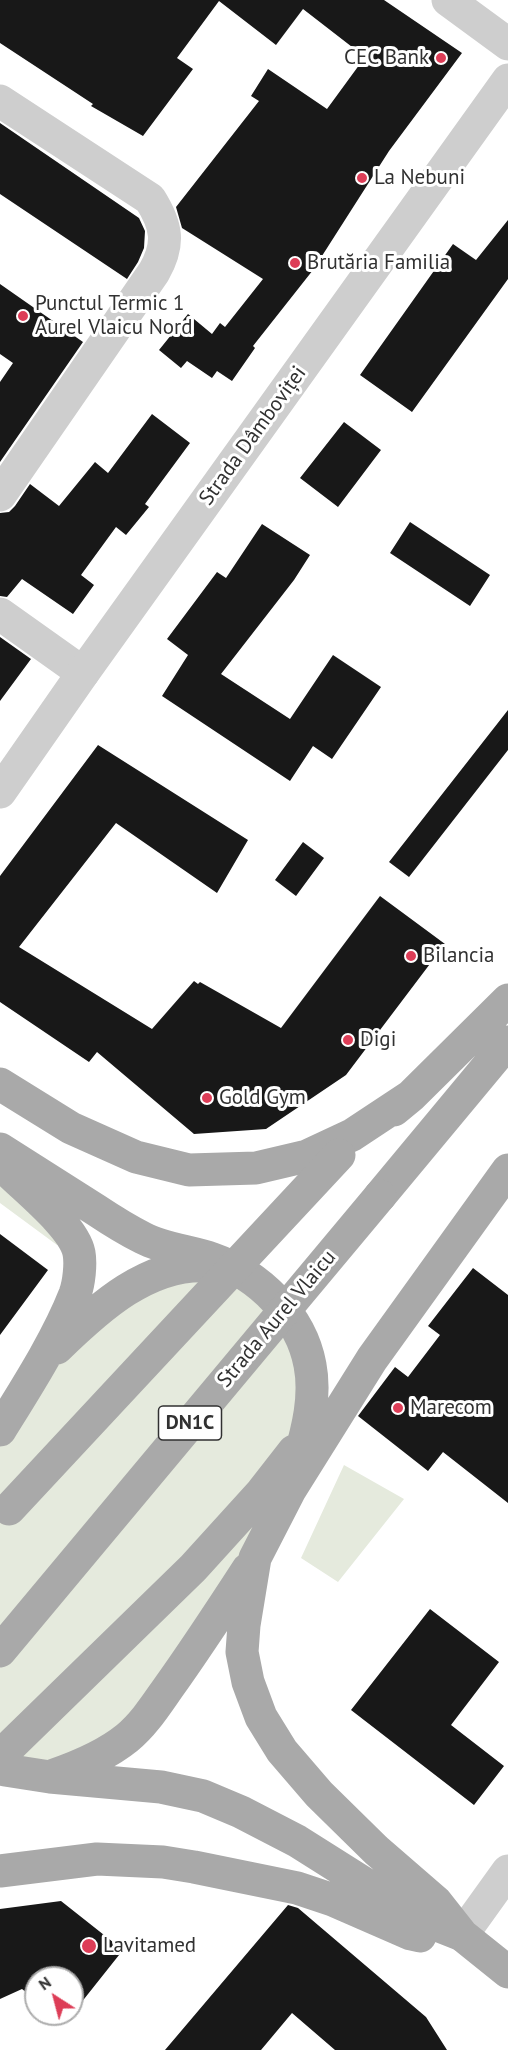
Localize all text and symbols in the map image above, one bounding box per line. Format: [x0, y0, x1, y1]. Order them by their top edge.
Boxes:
place label: CEC Bank [344, 45, 429, 71]
marker: CEC Bank [434, 51, 448, 65]
place label: La Nebuni [374, 165, 465, 191]
marker: La Nebuni [355, 171, 369, 185]
place label: Brutăria Familia [307, 250, 450, 276]
marker: Brutăria Familia [288, 256, 302, 270]
place label: Punctul Termic 1 Aurel Vlaicu Nord [35, 291, 192, 341]
marker: Punctul Termic 1 Aurel Vlaicu Nord [16, 309, 30, 323]
street label: Strada Dâmboviței [194, 362, 312, 510]
place label: Bilancia [423, 943, 494, 969]
marker: Bilancia [404, 949, 418, 963]
place label: Digi [360, 1027, 396, 1053]
marker: Digi [341, 1033, 355, 1047]
place label: Gold Gym [219, 1085, 306, 1111]
marker: Gold Gym [200, 1091, 214, 1105]
street label: Strada Aurel Vlaicu [212, 1245, 342, 1393]
place label: Marecom [410, 1395, 492, 1421]
marker: Marecom [391, 1401, 405, 1415]
road number: DN1C [158, 1406, 222, 1440]
place label: Lavitamed [103, 1933, 196, 1959]
marker: Lavitamed [80, 1937, 98, 1955]
north arrow [24, 1966, 84, 2026]
text: N [34, 1972, 55, 1994]

